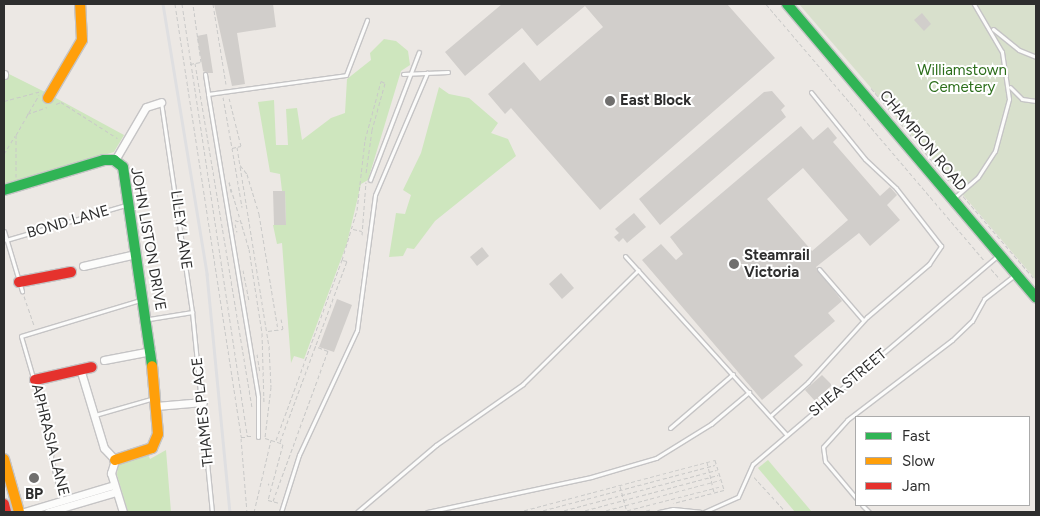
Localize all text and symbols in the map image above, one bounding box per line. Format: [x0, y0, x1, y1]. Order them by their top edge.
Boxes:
park label: Williamstown Cemetery [917, 61, 1007, 96]
street label: CHAMPION ROAD [876, 87, 970, 195]
place label: East Block [620, 92, 691, 110]
marker: East Block [604, 95, 616, 107]
street label: JOHN LISTON DRIVE [127, 166, 169, 312]
street label: LILEY LANE [167, 189, 195, 271]
street label: BOND LANE [25, 202, 111, 242]
place label: Steamrail Victoria [744, 246, 810, 281]
marker: Steamrail Victoria [728, 258, 740, 270]
street label: SHEA STREET [805, 345, 891, 421]
street label: THAMES PLACE [188, 356, 218, 468]
street label: APHRASIA LANE [27, 382, 73, 498]
legend [855, 416, 1030, 506]
text: Fast [902, 427, 930, 445]
text: Slow [902, 452, 935, 470]
marker: BP [28, 472, 40, 484]
text: Jam [902, 477, 930, 495]
place label: BP [25, 486, 43, 504]

